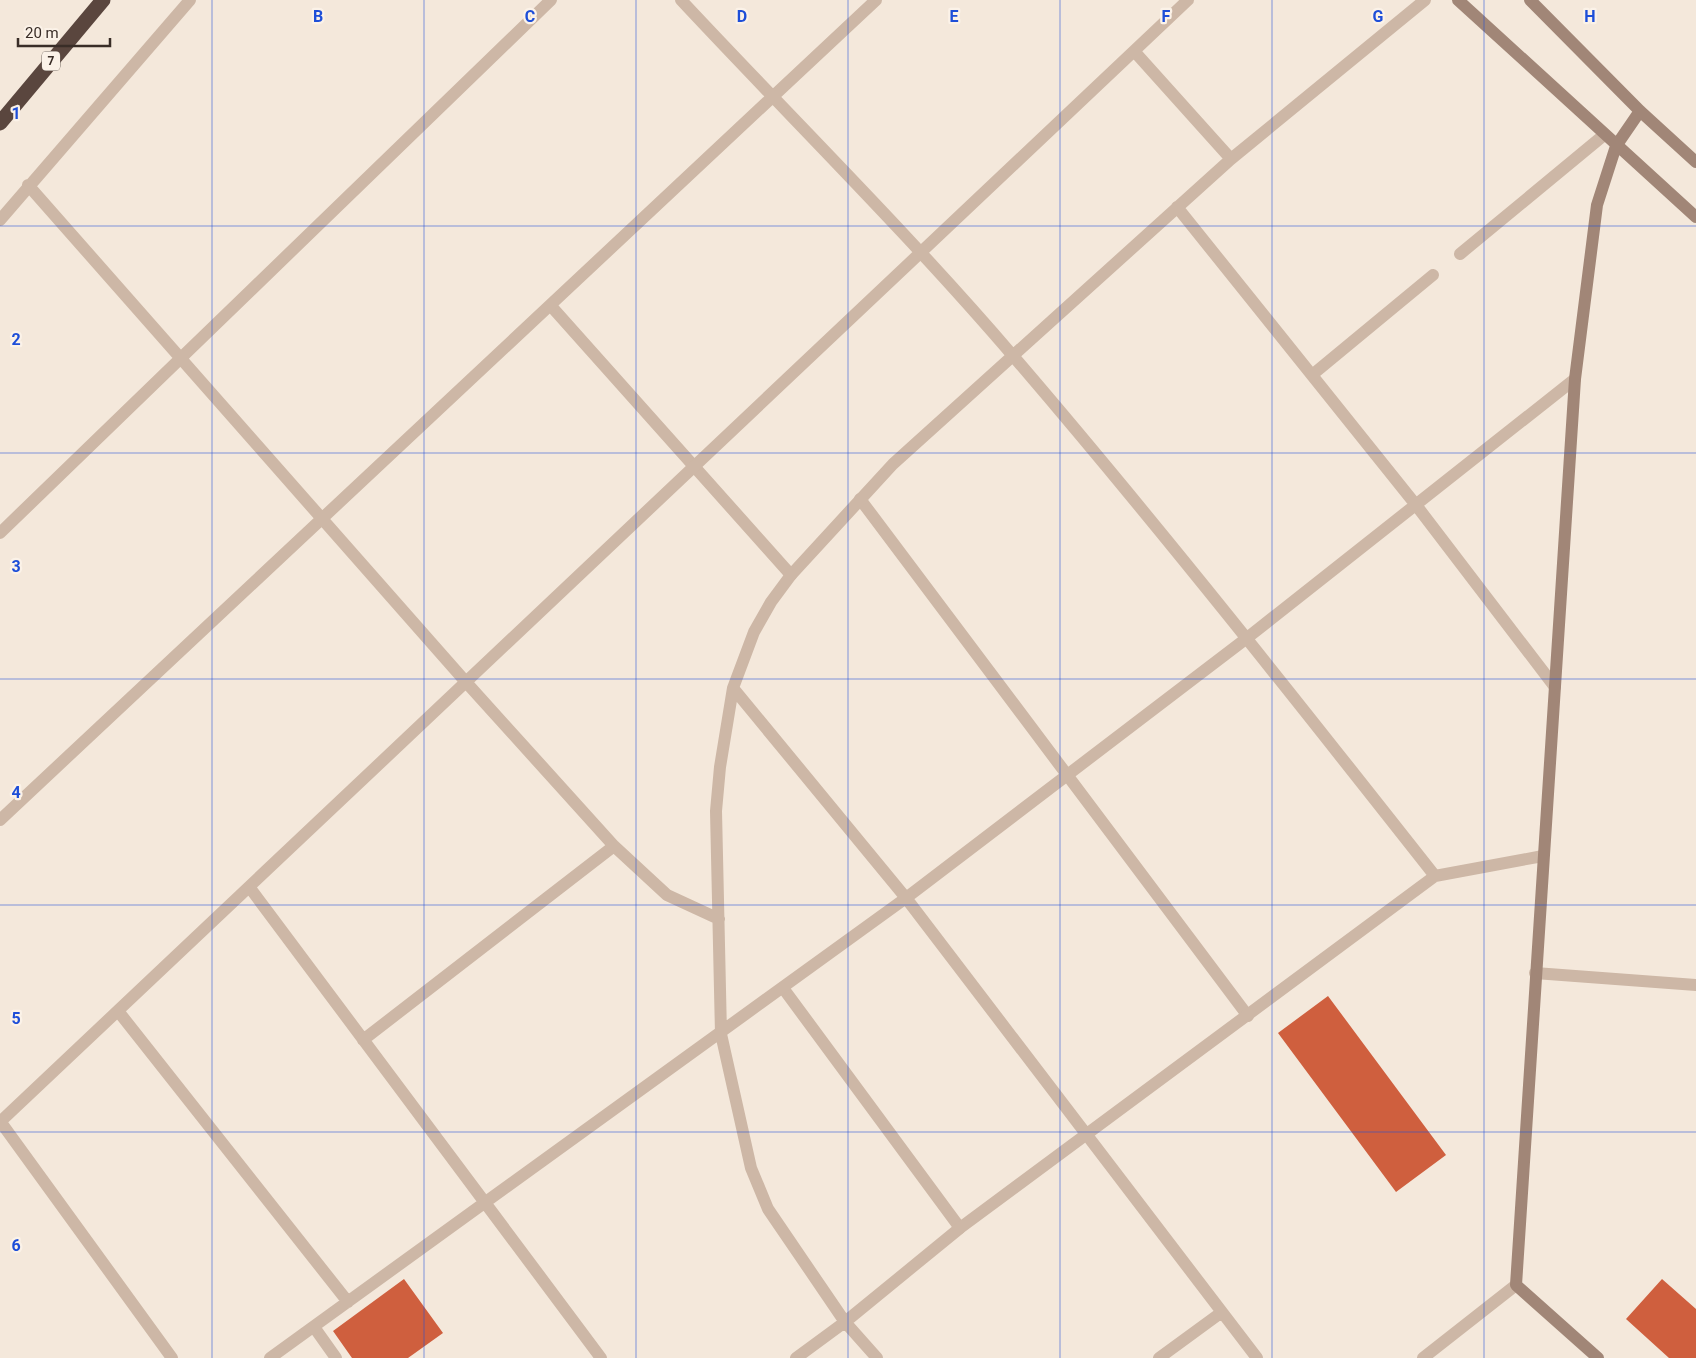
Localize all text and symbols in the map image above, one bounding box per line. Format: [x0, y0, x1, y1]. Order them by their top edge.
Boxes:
text: B [313, 7, 323, 26]
text: C [525, 7, 535, 26]
text: D [737, 7, 747, 26]
text: E [950, 7, 959, 26]
text: F [1162, 7, 1171, 26]
text: G [1373, 7, 1384, 26]
text: H [1584, 7, 1596, 26]
scale bar [18, 15, 110, 47]
text: 20 m [25, 24, 59, 42]
road number: 7 [42, 51, 60, 70]
text: 1 [11, 104, 21, 123]
text: 2 [11, 330, 21, 349]
text: 3 [11, 557, 21, 576]
text: 4 [11, 783, 21, 802]
text: 5 [11, 1009, 21, 1028]
text: 6 [11, 1236, 21, 1255]

